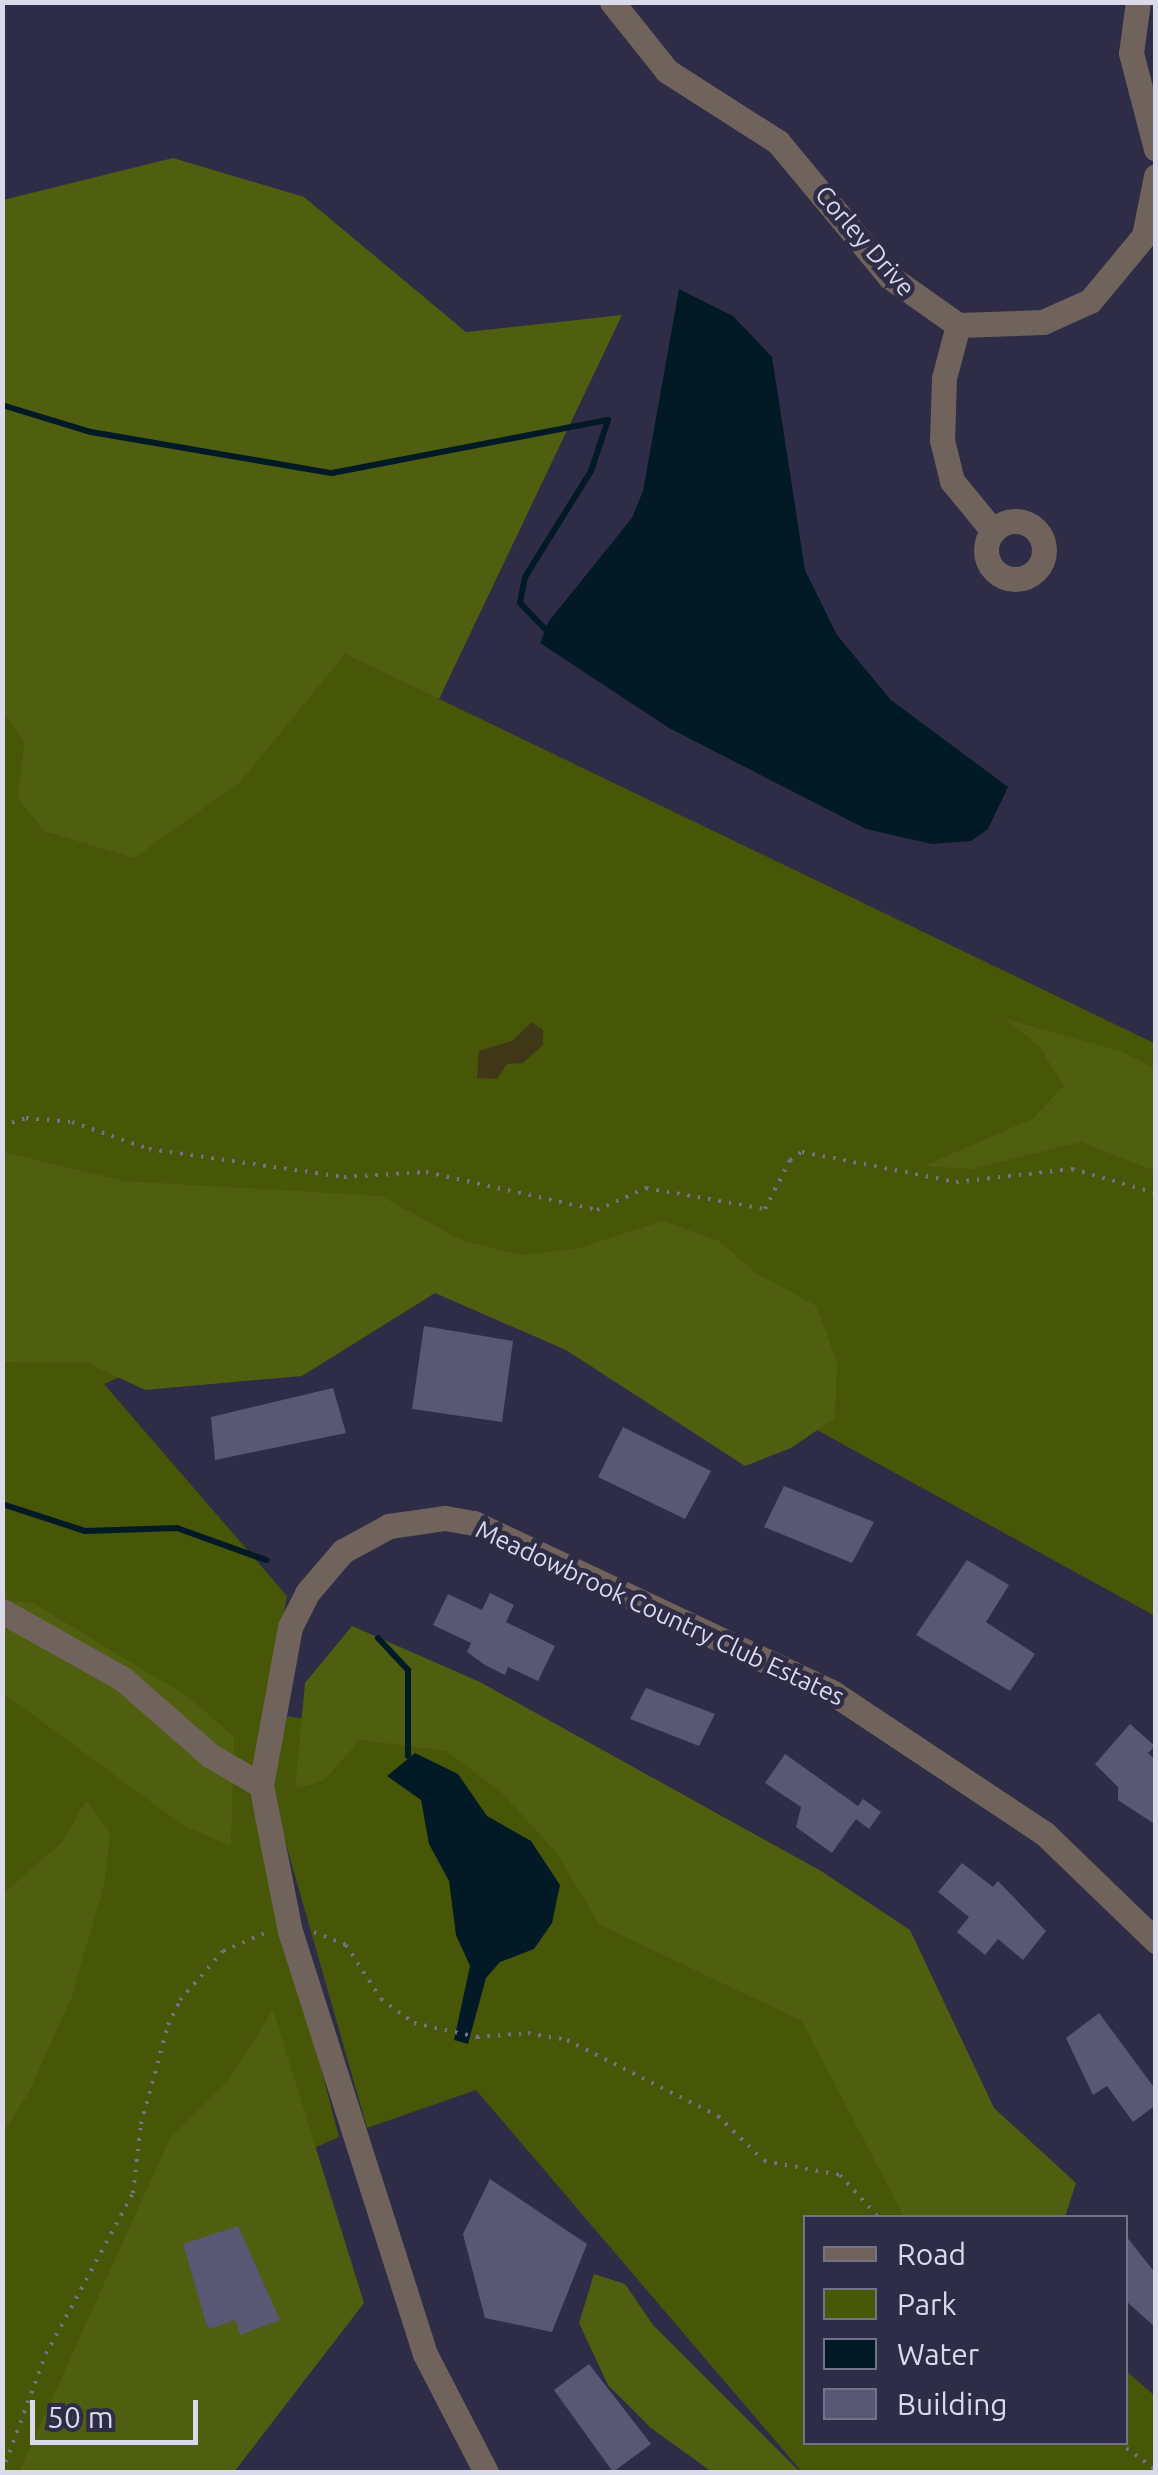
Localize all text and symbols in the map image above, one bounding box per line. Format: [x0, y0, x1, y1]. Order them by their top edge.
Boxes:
street label: Corley Drive [809, 180, 921, 302]
street label: Meadowbrook Country Club Estates [471, 1514, 849, 1712]
legend [803, 2215, 1128, 2445]
text: Road [897, 2237, 966, 2271]
text: Park [897, 2287, 957, 2321]
text: Water [897, 2337, 979, 2371]
scale bar [35, 2380, 202, 2442]
text: Building [897, 2387, 1008, 2421]
text: 50 m [47, 2400, 114, 2434]

